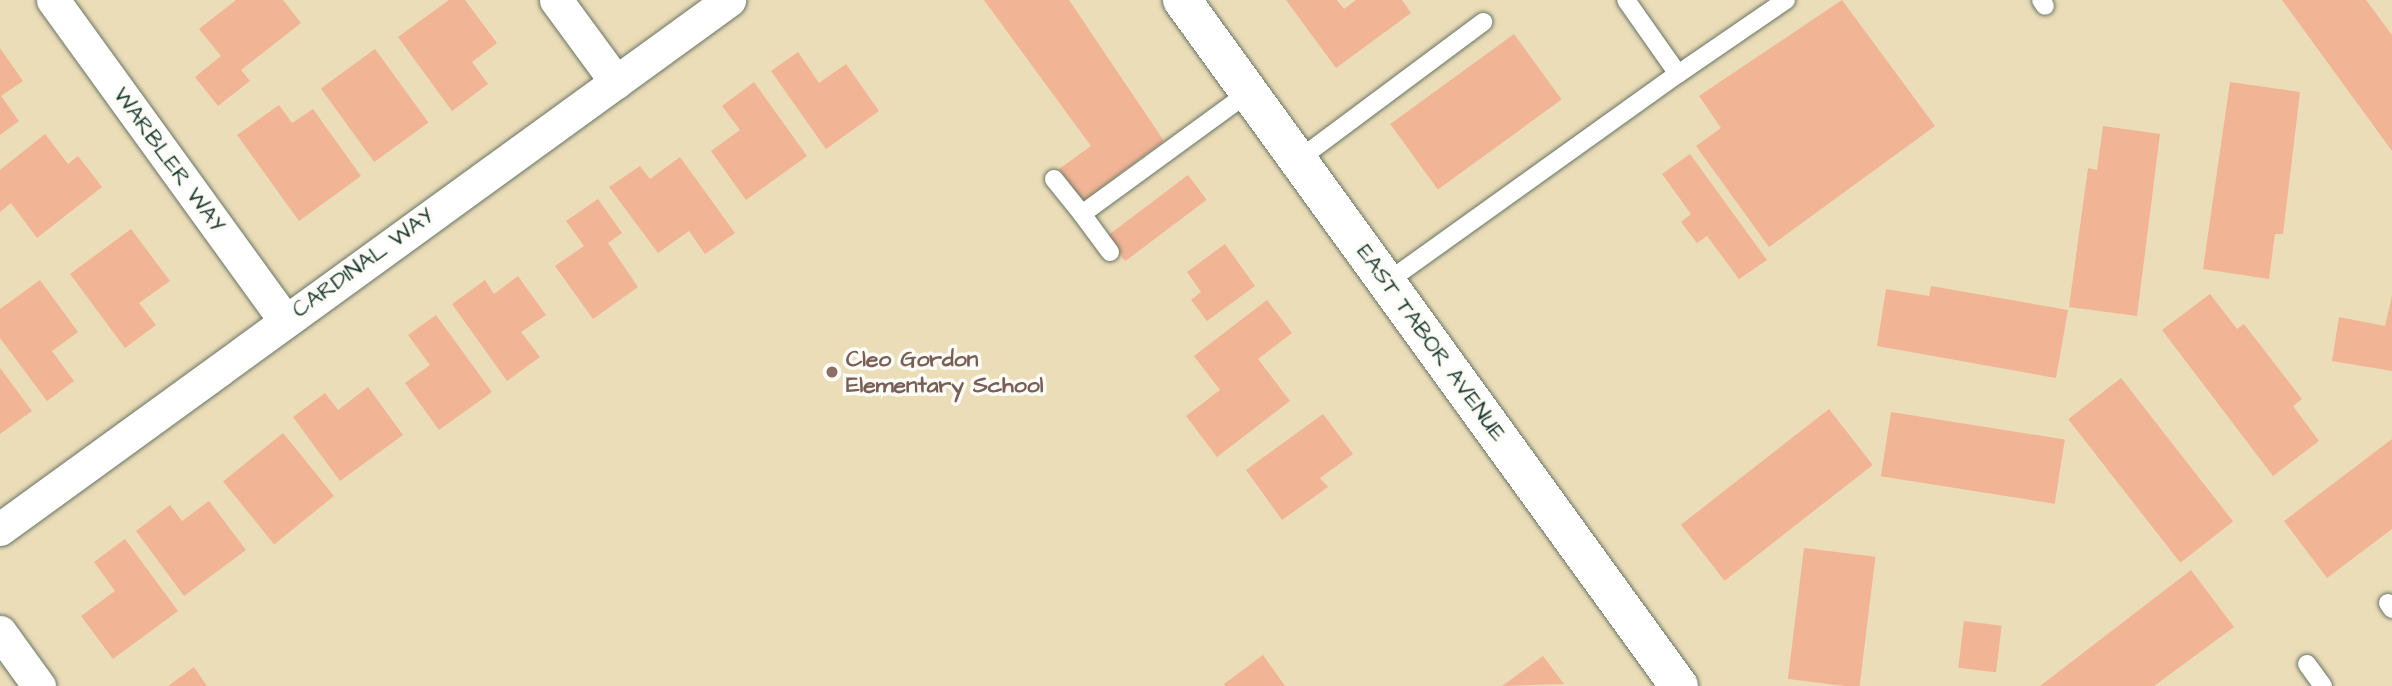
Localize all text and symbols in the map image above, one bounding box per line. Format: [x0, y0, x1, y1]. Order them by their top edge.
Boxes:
street label: WARBLER WAY [107, 82, 231, 238]
street label: CARDINAL WAY [287, 202, 439, 324]
street label: EAST TABOR AVENUE [1350, 239, 1512, 447]
place label: Cleo Gordon Elementary School [846, 345, 1043, 399]
marker: Cleo Gordon Elementary School [824, 364, 840, 380]

